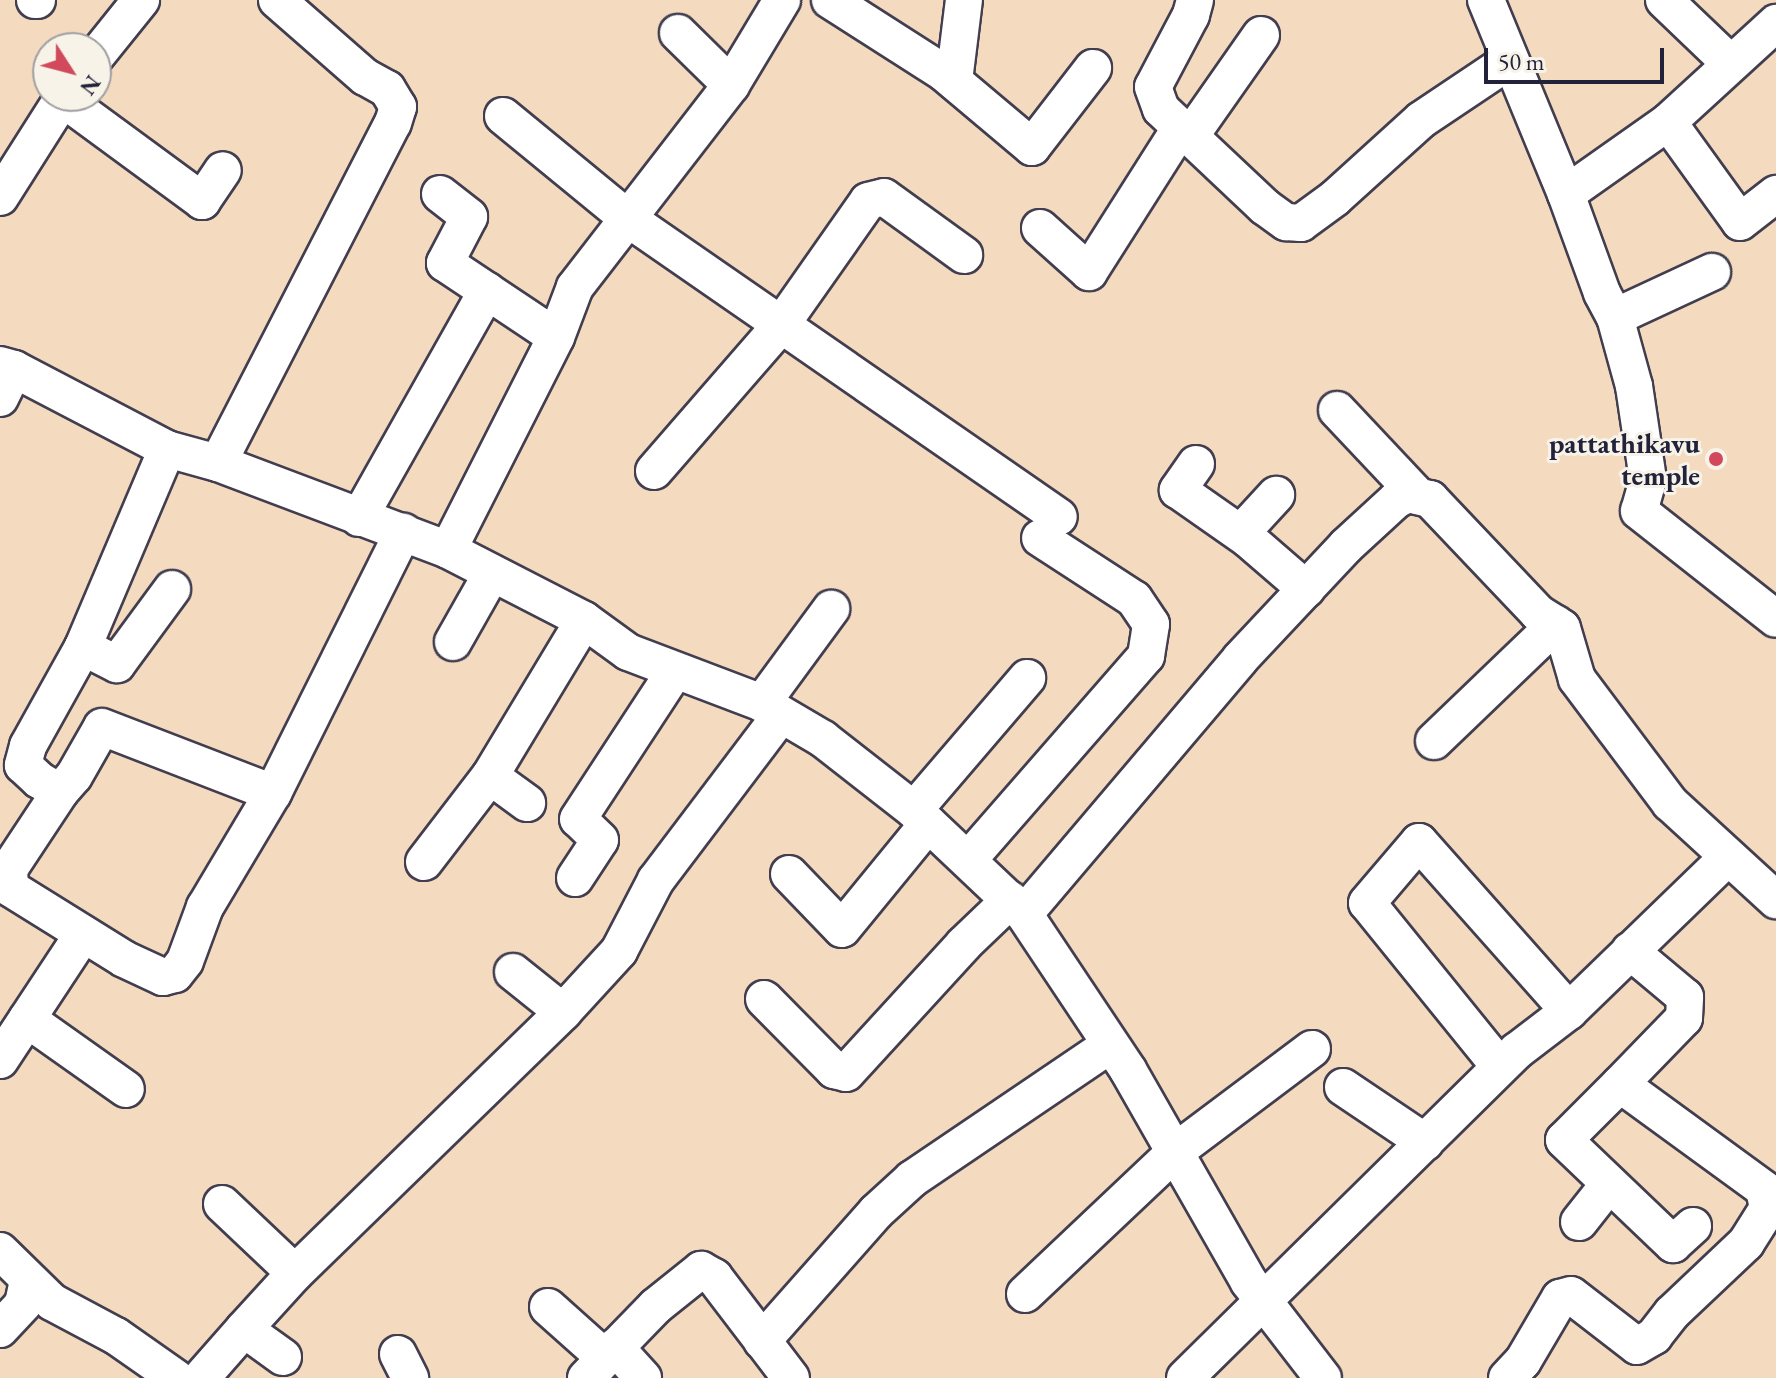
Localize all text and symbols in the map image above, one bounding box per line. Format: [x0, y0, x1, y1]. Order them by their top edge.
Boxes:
north arrow [32, 32, 112, 112]
scale bar [1488, 32, 1668, 82]
text: 50 m [1498, 46, 1545, 77]
text: N [73, 69, 107, 101]
place label: pattathikavu temple [1549, 426, 1700, 492]
marker: pattathikavu temple [1707, 450, 1725, 468]

